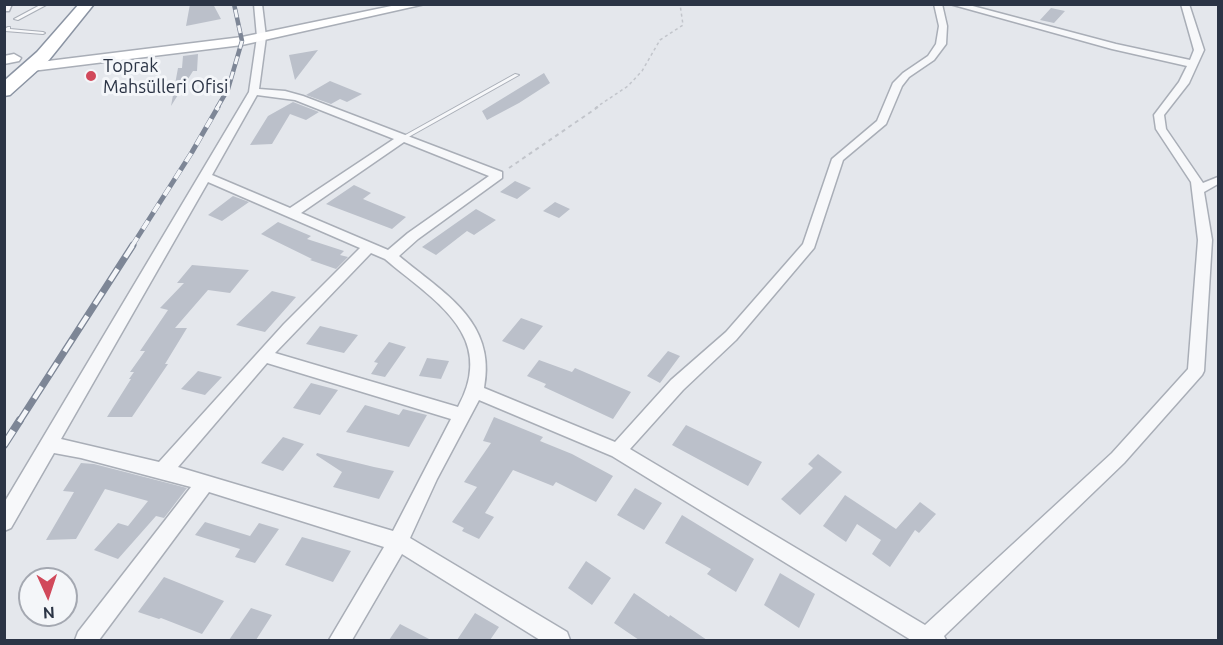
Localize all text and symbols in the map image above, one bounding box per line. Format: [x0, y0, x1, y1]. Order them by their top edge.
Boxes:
place label: Toprak Mahsülleri Ofisi [103, 55, 228, 98]
marker: Toprak Mahsülleri Ofisi [84, 69, 98, 83]
north arrow [18, 567, 78, 627]
text: N [42, 604, 55, 622]

